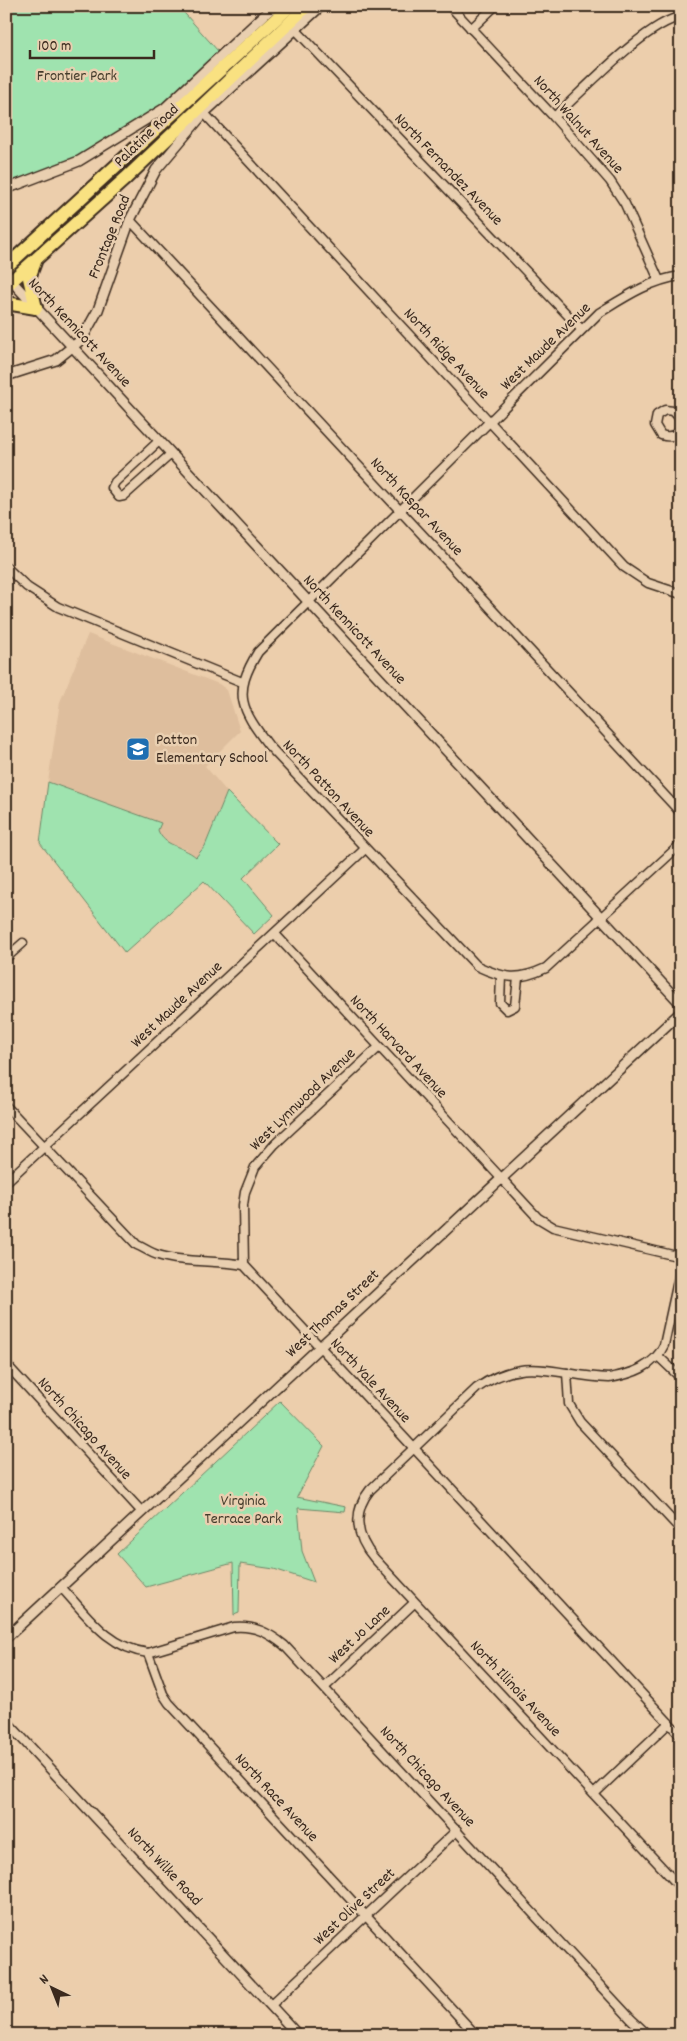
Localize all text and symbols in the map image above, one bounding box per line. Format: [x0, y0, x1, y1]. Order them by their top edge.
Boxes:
scale bar [30, 28, 154, 60]
text: 100 m [38, 36, 71, 58]
park label: Frontier Park [37, 65, 117, 88]
street label: North Walnut Avenue [527, 70, 629, 180]
street label: Palatine Road [109, 99, 185, 173]
street label: North Fernandez Avenue [388, 109, 508, 231]
street label: Frontage Road [83, 192, 137, 282]
street label: North Kennicott Avenue [22, 273, 136, 393]
street label: West Maude Avenue [495, 298, 597, 396]
street label: North Ridge Avenue [397, 303, 495, 405]
street label: North Kaspar Avenue [364, 452, 468, 562]
street label: North Kennicott Avenue [297, 570, 411, 690]
place label: Patton Elementary School [156, 729, 268, 770]
street label: North Patton Avenue [276, 735, 380, 843]
school or university icon: Patton Elementary School [125, 736, 151, 762]
street label: West Maude Avenue [126, 956, 228, 1054]
street label: North Harvard Avenue [344, 990, 452, 1104]
street label: West Lynnwood Avenue [245, 1043, 361, 1157]
street label: West Thomas Street [281, 1264, 385, 1364]
street label: North Yale Avenue [324, 1333, 416, 1429]
street label: North Chicago Avenue [31, 1372, 137, 1486]
park label: Virginia Terrace Park [204, 1490, 282, 1531]
street label: West Jo Lane [324, 1600, 396, 1670]
street label: North Illinois Avenue [464, 1635, 566, 1743]
street label: North Chicago Avenue [374, 1721, 480, 1833]
street label: North Race Avenue [229, 1748, 323, 1848]
street label: North Wilke Road [121, 1822, 207, 1912]
street label: West Olive Street [309, 1863, 401, 1951]
north arrow [28, 1964, 78, 2014]
text: N [35, 1970, 54, 1990]

